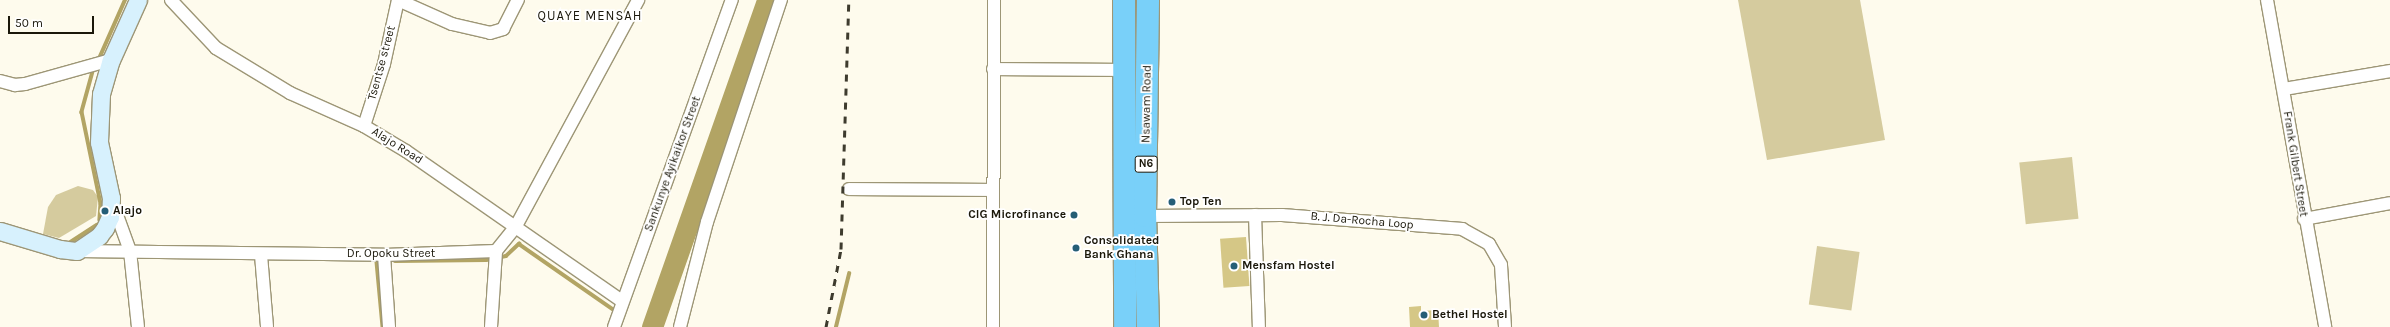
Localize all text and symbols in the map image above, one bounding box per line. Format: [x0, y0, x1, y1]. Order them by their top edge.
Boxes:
scale bar [10, 8, 96, 34]
district label: QUAYE MENSAH [538, 8, 642, 24]
text: 50 m [15, 16, 43, 30]
street label: Tsentse street [365, 24, 399, 102]
street label: Nsawam Road [1139, 65, 1155, 143]
street label: Sankunye Ayikaikor Street [642, 94, 704, 234]
street label: Frank Gilbert Street [2280, 110, 2310, 218]
street label: Alajo Road [369, 125, 425, 167]
road number: N6 [1134, 155, 1158, 173]
place label: Top Ten [1180, 195, 1222, 209]
marker: Top Ten [1167, 197, 1177, 207]
place label: Alajo [113, 204, 142, 218]
marker: Alajo [100, 206, 110, 216]
place label: CIG Microfinance [968, 208, 1066, 222]
street label: B. J. Da-Rocha Loop [1310, 209, 1414, 233]
marker: CIG Microfinance [1069, 210, 1079, 220]
place label: Consolidated Bank Ghana [1084, 234, 1159, 262]
marker: Consolidated Bank Ghana [1071, 243, 1081, 253]
street label: Dr. Opoku Street [347, 247, 435, 261]
place label: Mensfam Hostel [1242, 259, 1335, 273]
marker: Mensfam Hostel [1229, 261, 1239, 271]
place label: Bethel Hostel [1432, 308, 1508, 322]
marker: Bethel Hostel [1419, 310, 1429, 320]

